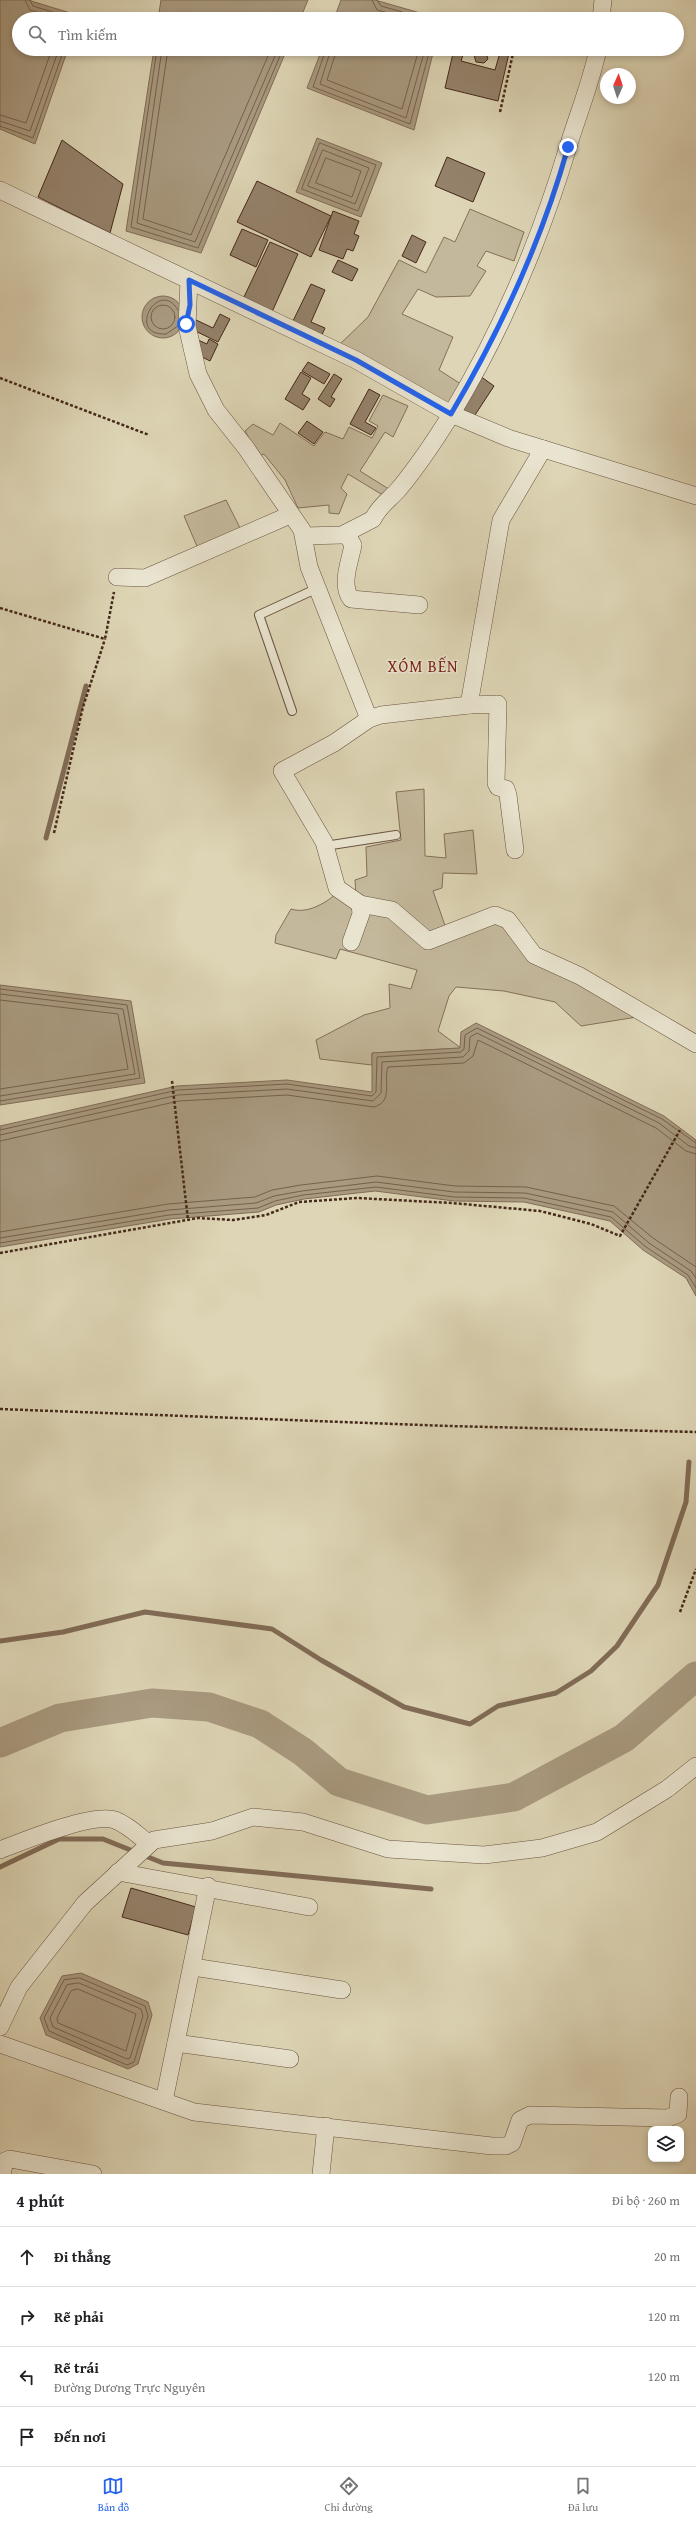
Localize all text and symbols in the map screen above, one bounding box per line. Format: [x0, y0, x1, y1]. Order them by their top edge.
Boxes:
search box [12, 12, 684, 56]
icon: search [26, 23, 48, 45]
text: Tìm kiếm [58, 24, 117, 45]
north arrow [600, 68, 636, 104]
route end [559, 138, 577, 156]
route start [177, 315, 195, 333]
district label: XÓM BẾN [388, 654, 458, 678]
map controls [648, 2126, 684, 2162]
button: layers [648, 2126, 684, 2162]
text: 4 phút [16, 2188, 64, 2213]
text: Đi bộ · 260 m [612, 2191, 680, 2210]
icon: ahead [16, 2246, 38, 2268]
text: Đi thẳng [54, 2246, 111, 2267]
text: 20 m [654, 2247, 680, 2266]
icon: right [16, 2306, 38, 2328]
text: Rẽ phải [54, 2306, 104, 2327]
text: 120 m [648, 2307, 680, 2326]
text: Rẽ trái [54, 2357, 99, 2378]
icon: left [16, 2366, 38, 2388]
text: 120 m [648, 2367, 680, 2386]
text: Đường Dương Trực Nguyên [54, 2378, 205, 2397]
icon: arrive [16, 2426, 38, 2448]
text: Đến nơi [54, 2426, 106, 2447]
tab: Bản đồ [98, 2475, 129, 2515]
tab: Chỉ đường [324, 2475, 373, 2515]
tab: Đã lưu [568, 2475, 598, 2515]

